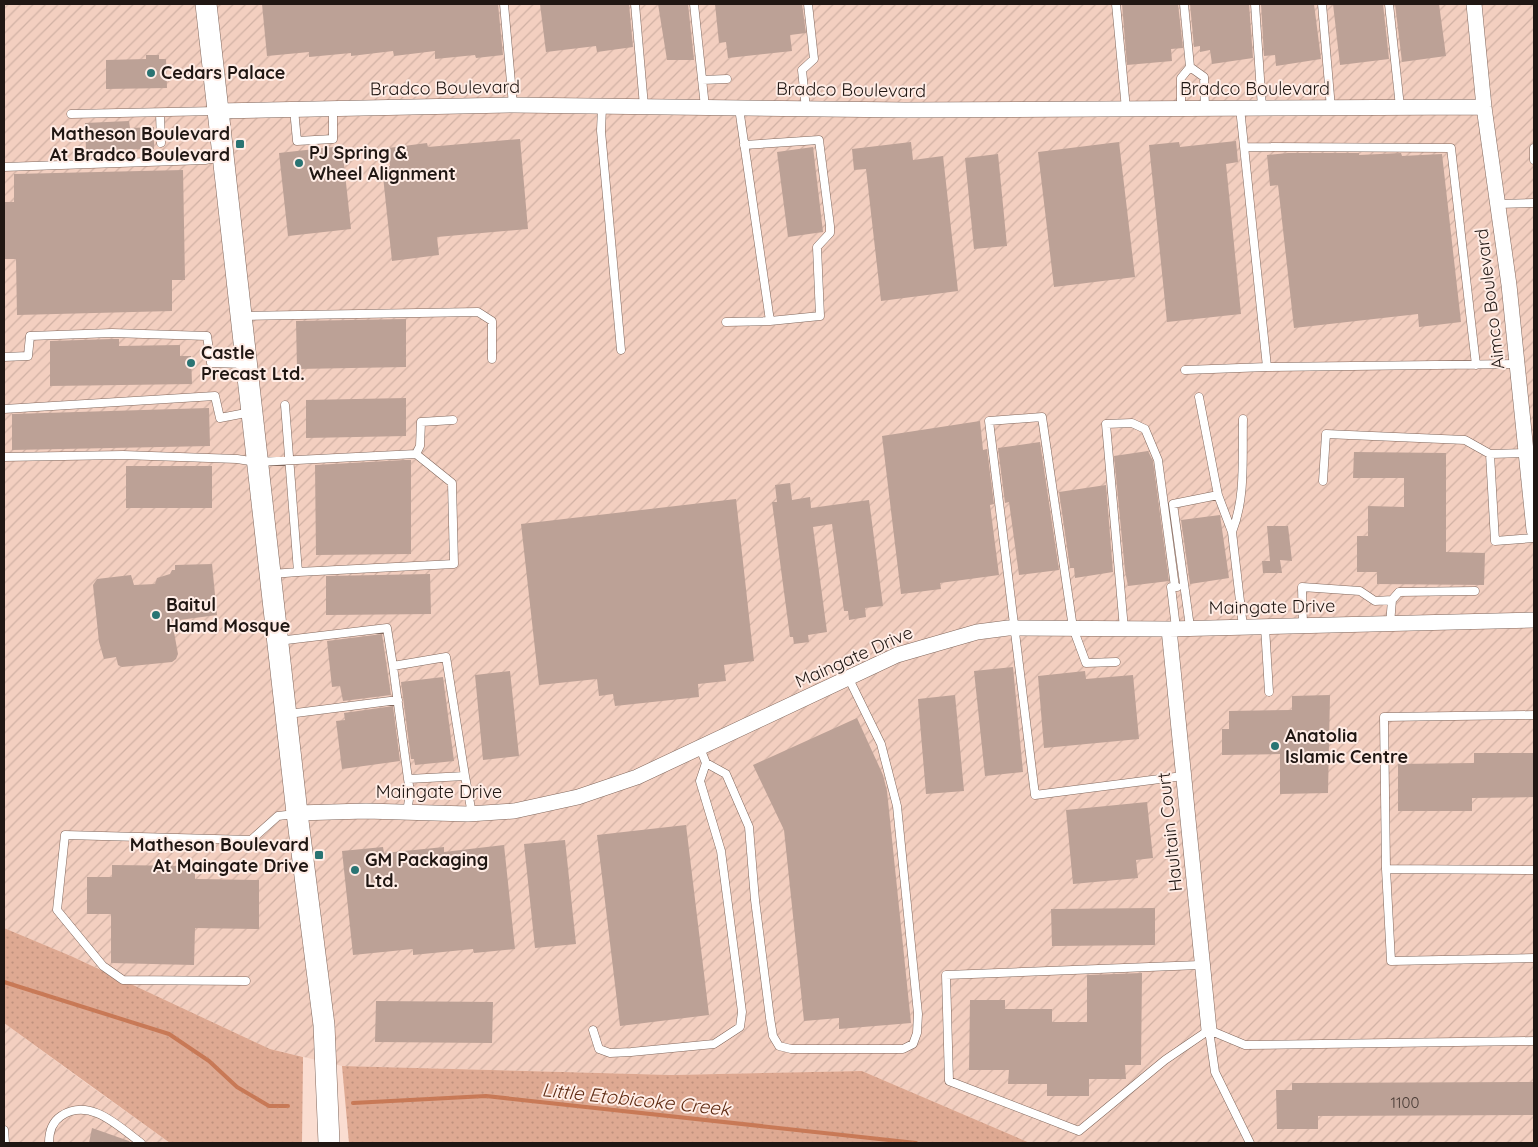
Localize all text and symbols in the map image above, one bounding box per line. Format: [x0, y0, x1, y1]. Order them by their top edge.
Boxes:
place label: Cedars Palace [161, 61, 285, 84]
marker: Cedars Palace [145, 67, 157, 79]
street label: Bradco Boulevard [370, 75, 520, 100]
street label: Bradco Boulevard [776, 77, 926, 102]
street label: Bradco Boulevard [1180, 77, 1330, 100]
place label: Matheson Boulevard At Bradco Boulevard [50, 122, 230, 166]
marker: Matheson Boulevard At Bradco Boulevard [234, 138, 246, 150]
place label: PJ Spring & Wheel Alignment [309, 141, 456, 185]
marker: PJ Spring & Wheel Alignment [293, 157, 305, 169]
street label: Aimco Boulevard [1469, 227, 1510, 371]
place label: Castle Precast Ltd. [201, 341, 305, 385]
marker: Castle Precast Ltd. [185, 357, 197, 369]
place label: Baitul Hamd Mosque [166, 593, 290, 637]
street label: Maingate Drive [1209, 594, 1335, 619]
marker: Baitul Hamd Mosque [150, 609, 162, 621]
street label: Maingate Drive [791, 620, 916, 693]
place label: Anatolia Islamic Centre [1285, 724, 1408, 768]
marker: Anatolia Islamic Centre [1269, 740, 1281, 752]
street label: Haultain Court [1152, 771, 1187, 893]
street label: Maingate Drive [376, 780, 502, 803]
place label: Matheson Boulevard At Maingate Drive [130, 833, 309, 877]
place label: GM Packaging Ltd. [365, 848, 488, 892]
marker: Matheson Boulevard At Maingate Drive [313, 849, 325, 861]
marker: GM Packaging Ltd. [349, 864, 361, 876]
water label: Little Etobicoke Creek [541, 1077, 733, 1121]
house number: 1100 [1391, 1093, 1420, 1112]

